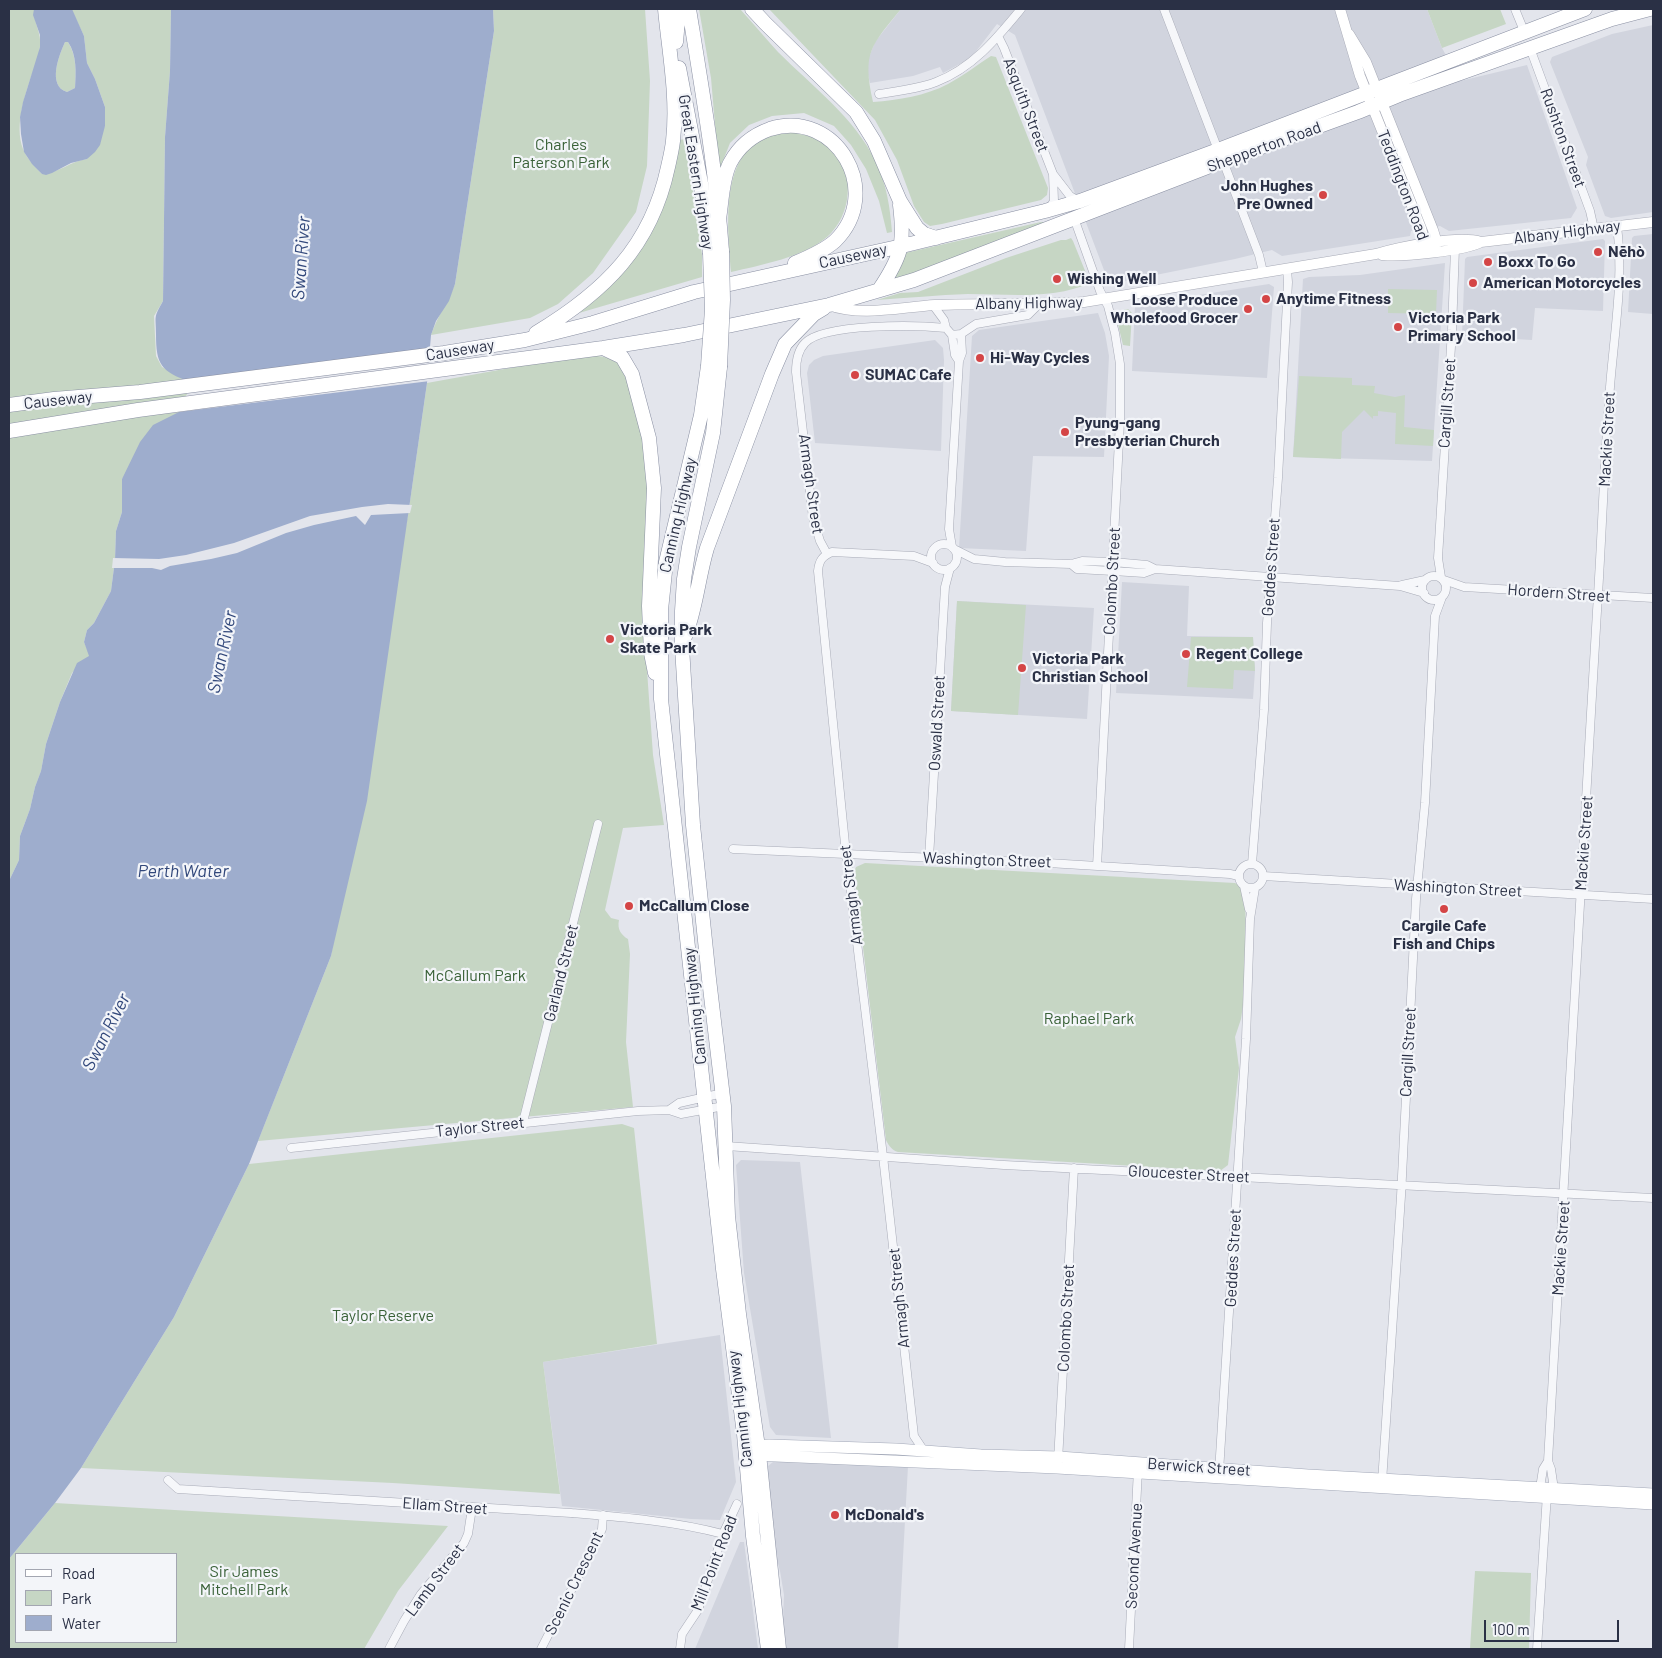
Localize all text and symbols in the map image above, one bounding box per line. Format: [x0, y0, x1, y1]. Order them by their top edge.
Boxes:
street label: Asquith Street [999, 55, 1053, 155]
street label: Rushton Street [1536, 86, 1590, 190]
street label: Great Eastern Highway [674, 93, 718, 251]
street label: Shepperton Road [1204, 117, 1324, 177]
street label: Teddington Road [1373, 127, 1433, 243]
park label: Charles Paterson Park [512, 135, 610, 173]
place label: John Hughes Pre Owned [1221, 176, 1313, 214]
marker: John Hughes Pre Owned [1317, 189, 1329, 201]
water label: Swan River [287, 216, 315, 300]
street label: Albany Highway [1512, 216, 1622, 248]
street label: Causeway [817, 239, 889, 273]
place label: Nēhò [1608, 242, 1645, 262]
marker: Nēhò [1592, 246, 1604, 258]
place label: Boxx To Go [1498, 252, 1576, 272]
marker: Boxx To Go [1482, 256, 1494, 268]
place label: Wishing Well [1067, 269, 1156, 289]
marker: Wishing Well [1051, 273, 1063, 285]
place label: American Motorcycles [1483, 273, 1641, 293]
marker: American Motorcycles [1467, 277, 1479, 289]
place label: Anytime Fitness [1276, 289, 1391, 309]
place label: Loose Produce Wholefood Grocer [1110, 290, 1238, 328]
street label: Albany Highway [975, 292, 1083, 314]
marker: Anytime Fitness [1260, 293, 1272, 305]
marker: Loose Produce Wholefood Grocer [1242, 303, 1254, 315]
place label: Victoria Park Primary School [1408, 308, 1516, 346]
marker: Victoria Park Primary School [1392, 321, 1404, 333]
street label: Causeway [424, 335, 496, 365]
place label: Hi-Way Cycles [990, 348, 1090, 368]
marker: Hi-Way Cycles [974, 352, 986, 364]
street label: Cargill Street [1434, 357, 1460, 449]
place label: SUMAC Cafe [865, 365, 952, 385]
marker: SUMAC Cafe [849, 369, 861, 381]
street label: Causeway [23, 387, 93, 413]
street label: Mackie Street [1595, 391, 1619, 487]
place label: Pyung-gang Presbyterian Church [1075, 413, 1220, 451]
marker: Pyung-gang Presbyterian Church [1059, 426, 1071, 438]
street label: Armagh Street [794, 433, 828, 535]
street label: Canning Highway [655, 455, 701, 575]
street label: Geddes Street [1258, 517, 1284, 617]
street label: Colombo Street [1100, 526, 1124, 636]
street label: Hordern Street [1507, 580, 1611, 606]
water label: Swan River [203, 609, 241, 695]
place label: Victoria Park Skate Park [620, 620, 712, 658]
marker: Victoria Park Skate Park [604, 633, 616, 645]
place label: Regent College [1196, 644, 1303, 664]
marker: Regent College [1180, 648, 1192, 660]
place label: Victoria Park Christian School [1032, 649, 1148, 687]
marker: Victoria Park Christian School [1016, 662, 1028, 674]
street label: Oswald Street [925, 675, 949, 771]
street label: Mackie Street [1571, 795, 1597, 891]
street label: Armagh Street [835, 844, 867, 946]
street label: Washington Street [922, 848, 1052, 872]
water label: Perth Water [137, 860, 229, 882]
street label: Washington Street [1393, 875, 1523, 901]
place label: McCallum Close [639, 896, 750, 916]
marker: McCallum Close [623, 900, 635, 912]
marker: Cargile Cafe Fish and Chips [1438, 903, 1450, 915]
place label: Cargile Cafe Fish and Chips [1393, 916, 1495, 954]
street label: Garland Street [540, 922, 582, 1024]
street label: Canning Highway [679, 946, 711, 1066]
park label: McCallum Park [424, 966, 526, 986]
water label: Swan River [77, 990, 135, 1074]
street label: Cargill Street [1396, 1006, 1420, 1098]
park label: Raphael Park [1044, 1009, 1134, 1029]
street label: Taylor Street [435, 1113, 525, 1141]
street label: Gloucester Street [1128, 1161, 1250, 1187]
street label: Mackie Street [1548, 1200, 1574, 1296]
street label: Geddes Street [1221, 1208, 1245, 1308]
street label: Armagh Street [884, 1247, 914, 1349]
street label: Colombo Street [1054, 1263, 1078, 1373]
park label: Taylor Reserve [332, 1306, 434, 1326]
street label: Canning Highway [723, 1349, 757, 1469]
street label: Berwick Street [1147, 1454, 1251, 1480]
street label: Ellam Street [402, 1493, 488, 1519]
street label: Second Avenue [1122, 1502, 1146, 1610]
place label: McDonald's [845, 1505, 924, 1525]
marker: McDonald's [829, 1509, 841, 1521]
street label: Mill Point Road [687, 1512, 741, 1614]
street label: Scenic Crescent [541, 1528, 607, 1638]
street label: Lamb Street [401, 1540, 469, 1620]
legend [15, 1553, 178, 1643]
park label: Sir James Mitchell Park [200, 1562, 288, 1600]
text: Road [62, 1564, 95, 1582]
text: Park [62, 1589, 91, 1607]
scale bar [1487, 1610, 1622, 1642]
text: Water [62, 1614, 101, 1632]
text: 100 m [1492, 1620, 1530, 1638]

